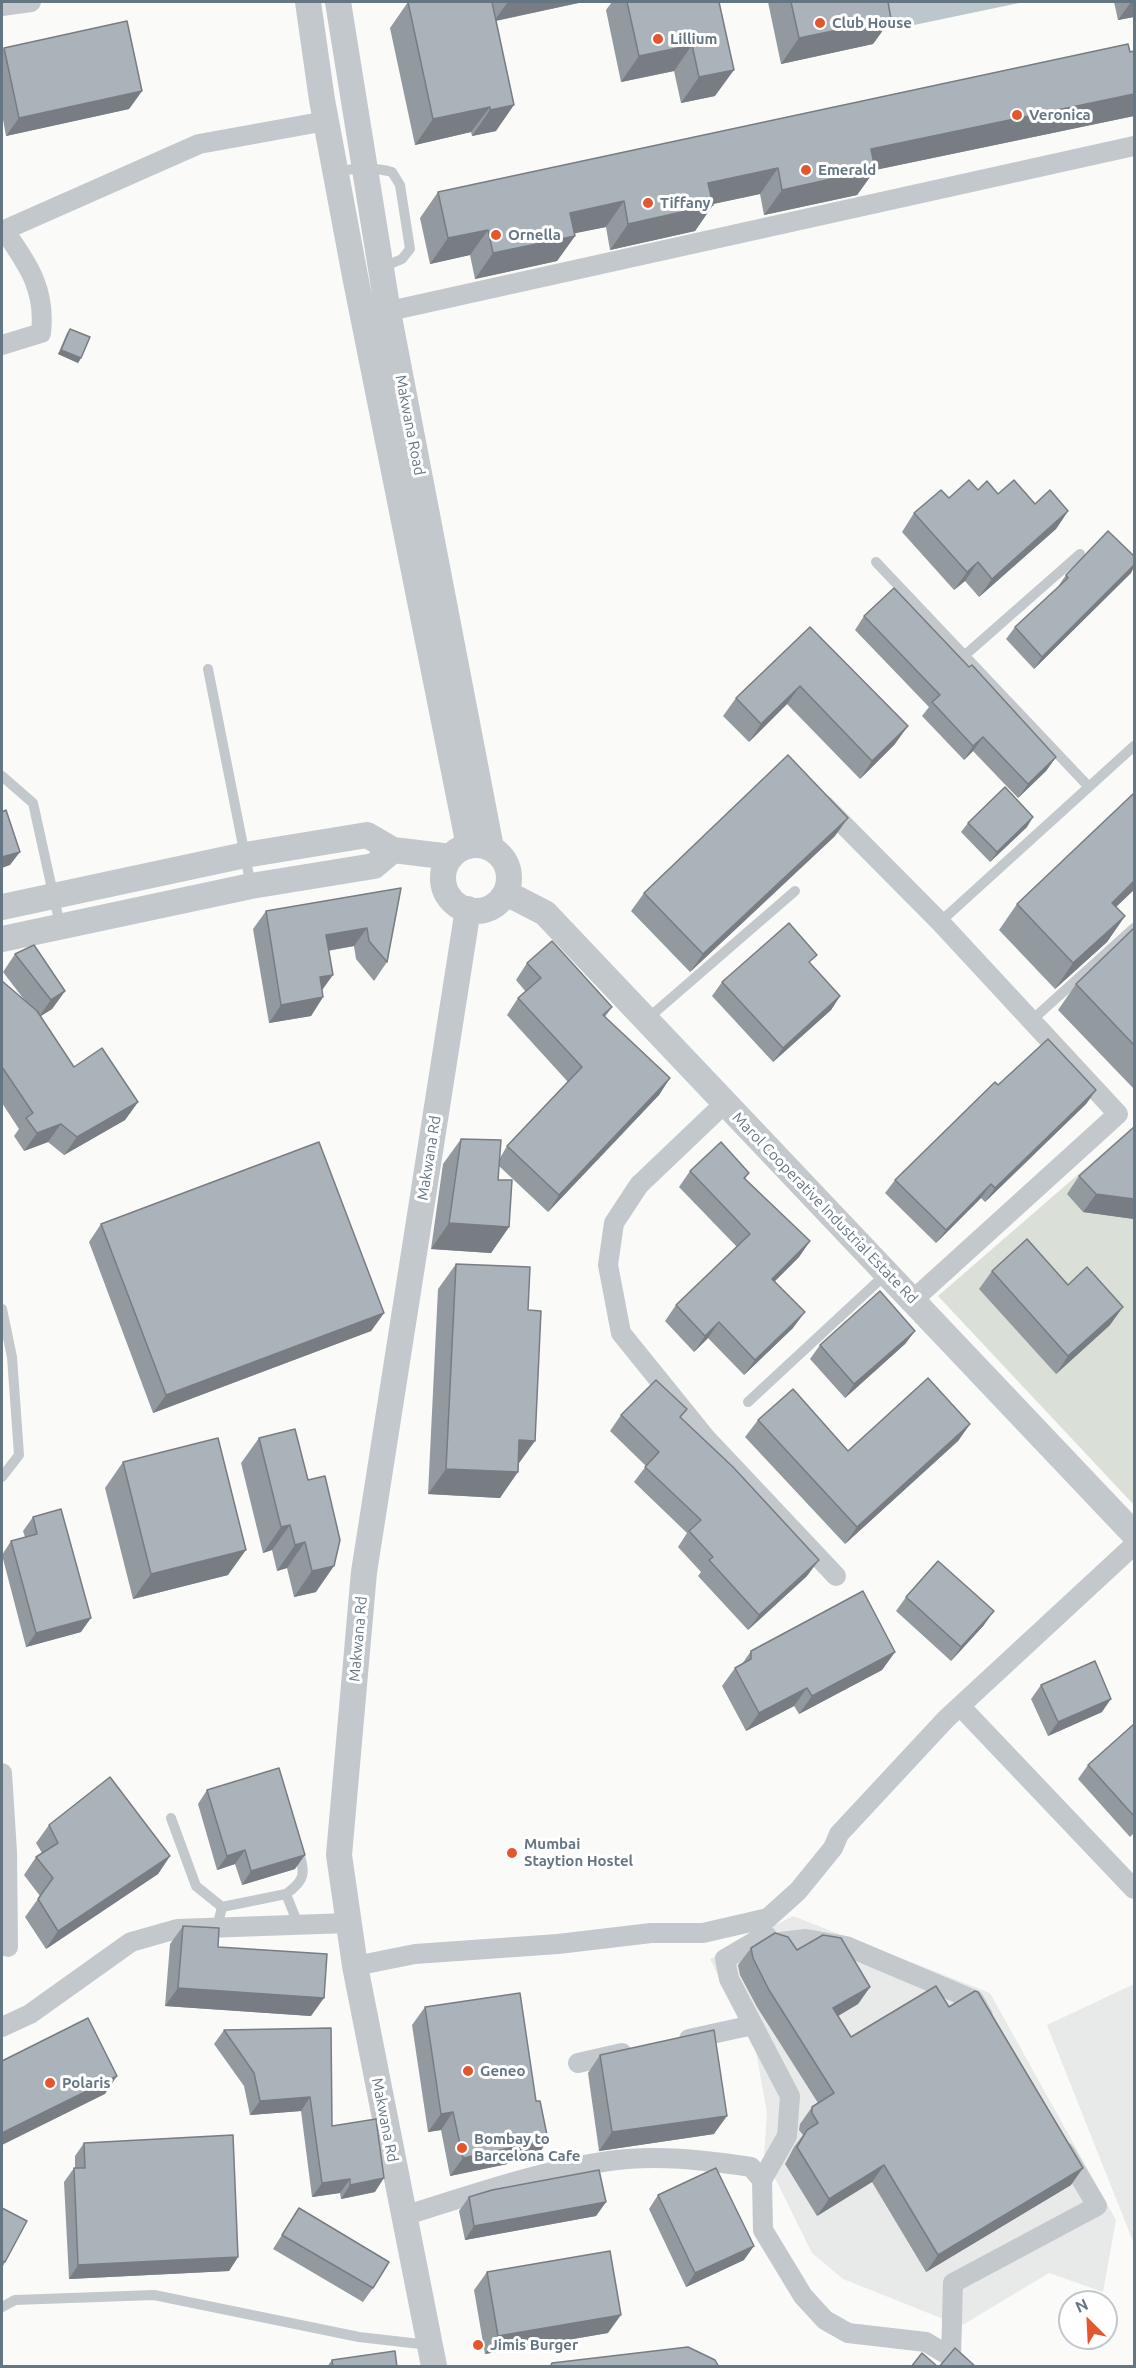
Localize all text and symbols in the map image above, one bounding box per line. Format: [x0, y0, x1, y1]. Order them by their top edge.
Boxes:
place label: Club House [832, 14, 912, 32]
marker: Club House [813, 16, 827, 30]
place label: Lillium [670, 30, 717, 48]
marker: Lillium [651, 32, 665, 46]
place label: Veronica [1029, 106, 1091, 124]
marker: Veronica [1010, 108, 1024, 122]
place label: Emerald [818, 161, 876, 179]
marker: Emerald [799, 163, 813, 177]
place label: Tiffany [660, 194, 711, 212]
marker: Tiffany [641, 196, 655, 210]
place label: Ornella [508, 226, 561, 244]
marker: Ornella [489, 228, 503, 242]
street label: Makwana Road [391, 373, 429, 477]
street label: Marol Cooperative Industrial Estate Rd [729, 1109, 921, 1307]
street label: Makwana Rd [413, 1114, 445, 1202]
street label: Makwana Rd [345, 1596, 371, 1682]
place label: Mumbai Staytion Hostel [524, 1835, 633, 1870]
marker: Mumbai Staytion Hostel [505, 1846, 519, 1860]
place label: Geneo [480, 2062, 525, 2080]
marker: Geneo [461, 2064, 475, 2078]
place label: Polaris [62, 2074, 111, 2092]
marker: Polaris [43, 2076, 57, 2090]
street label: Makwana Rd [368, 2076, 402, 2164]
place label: Bombay to Barcelona Cafe [474, 2130, 580, 2165]
marker: Bombay to Barcelona Cafe [455, 2141, 469, 2155]
north arrow [1058, 2290, 1118, 2350]
text: N [1072, 2295, 1091, 2316]
place label: Jimis Burger [490, 2336, 578, 2354]
marker: Jimis Burger [471, 2338, 485, 2352]

